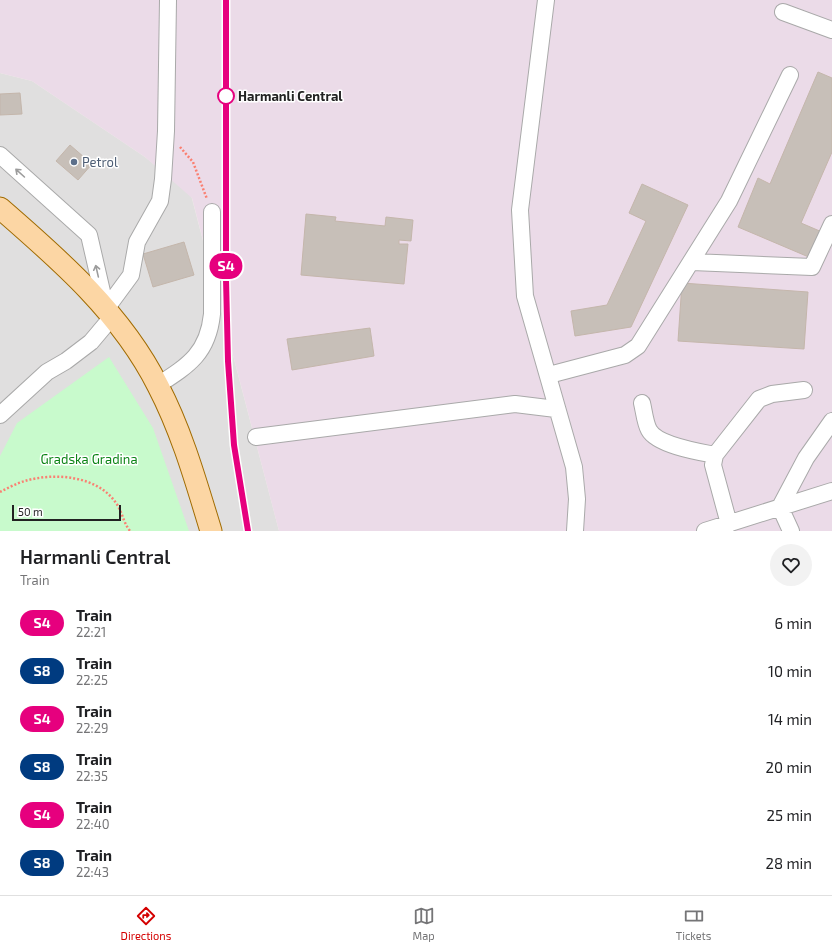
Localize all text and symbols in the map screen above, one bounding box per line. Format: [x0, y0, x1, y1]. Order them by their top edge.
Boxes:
marker: Harmanli Central [217, 87, 235, 105]
place label: Harmanli Central [238, 88, 343, 104]
place label: Petrol [82, 154, 118, 170]
marker: Petrol [69, 157, 79, 167]
one-way arrow [14, 168, 25, 177]
line badge: S4 [208, 253, 244, 279]
text: S4 [217, 257, 235, 274]
one-way arrow [93, 265, 101, 278]
park label: Gradska Gradina [40, 451, 138, 467]
scale bar [12, 503, 121, 522]
text: 50 m [18, 505, 43, 518]
button: heart [770, 544, 812, 586]
text: Harmanli Central [20, 545, 170, 568]
text: Train [20, 572, 49, 588]
text: Train [76, 606, 112, 624]
text: S4 [33, 614, 51, 631]
text: 6 min [774, 614, 812, 632]
text: 22:21 [76, 624, 106, 640]
text: Train [76, 654, 112, 672]
text: S8 [34, 662, 50, 679]
text: 10 min [768, 662, 812, 680]
text: 22:25 [76, 672, 108, 688]
text: Train [76, 702, 112, 720]
text: S4 [33, 710, 51, 727]
text: 14 min [768, 710, 812, 728]
text: 22:29 [76, 720, 108, 736]
text: Train [76, 750, 112, 768]
text: S8 [34, 758, 50, 775]
text: 20 min [766, 758, 812, 776]
text: 22:35 [76, 768, 108, 784]
text: Train [76, 798, 112, 816]
text: S4 [33, 806, 51, 823]
text: 25 min [767, 806, 812, 824]
text: 22:40 [76, 816, 110, 832]
text: Train [76, 846, 112, 864]
text: S8 [34, 854, 50, 871]
text: 28 min [766, 854, 812, 872]
text: 22:43 [76, 864, 109, 880]
tab: Directions [121, 905, 171, 942]
tab: Map [413, 905, 435, 942]
tab: Tickets [676, 905, 711, 942]

